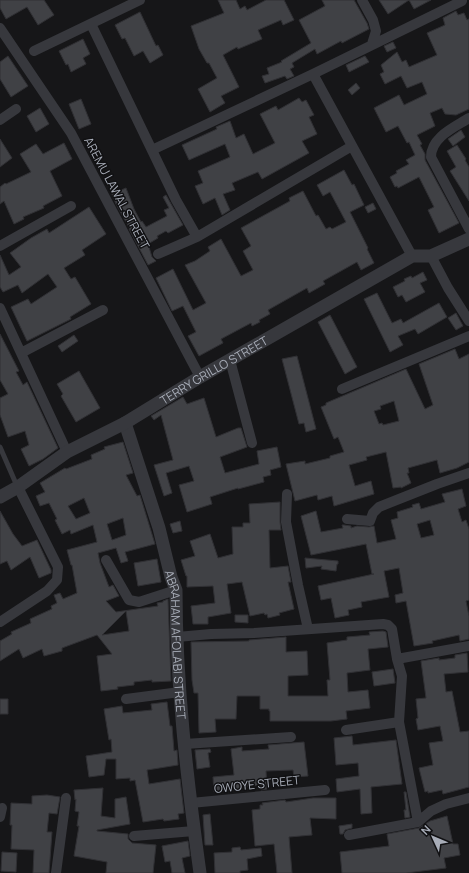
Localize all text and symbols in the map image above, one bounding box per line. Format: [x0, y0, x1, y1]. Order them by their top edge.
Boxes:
street label: AREMU LAWAL STREET [80, 134, 154, 253]
street label: TERRY GRILLO STREET [156, 331, 272, 408]
street label: ABRAHAM AFOLABI STREET [161, 568, 191, 721]
street label: OWOYE STREET [213, 771, 302, 797]
north arrow [413, 817, 453, 857]
text: N [417, 822, 434, 838]

